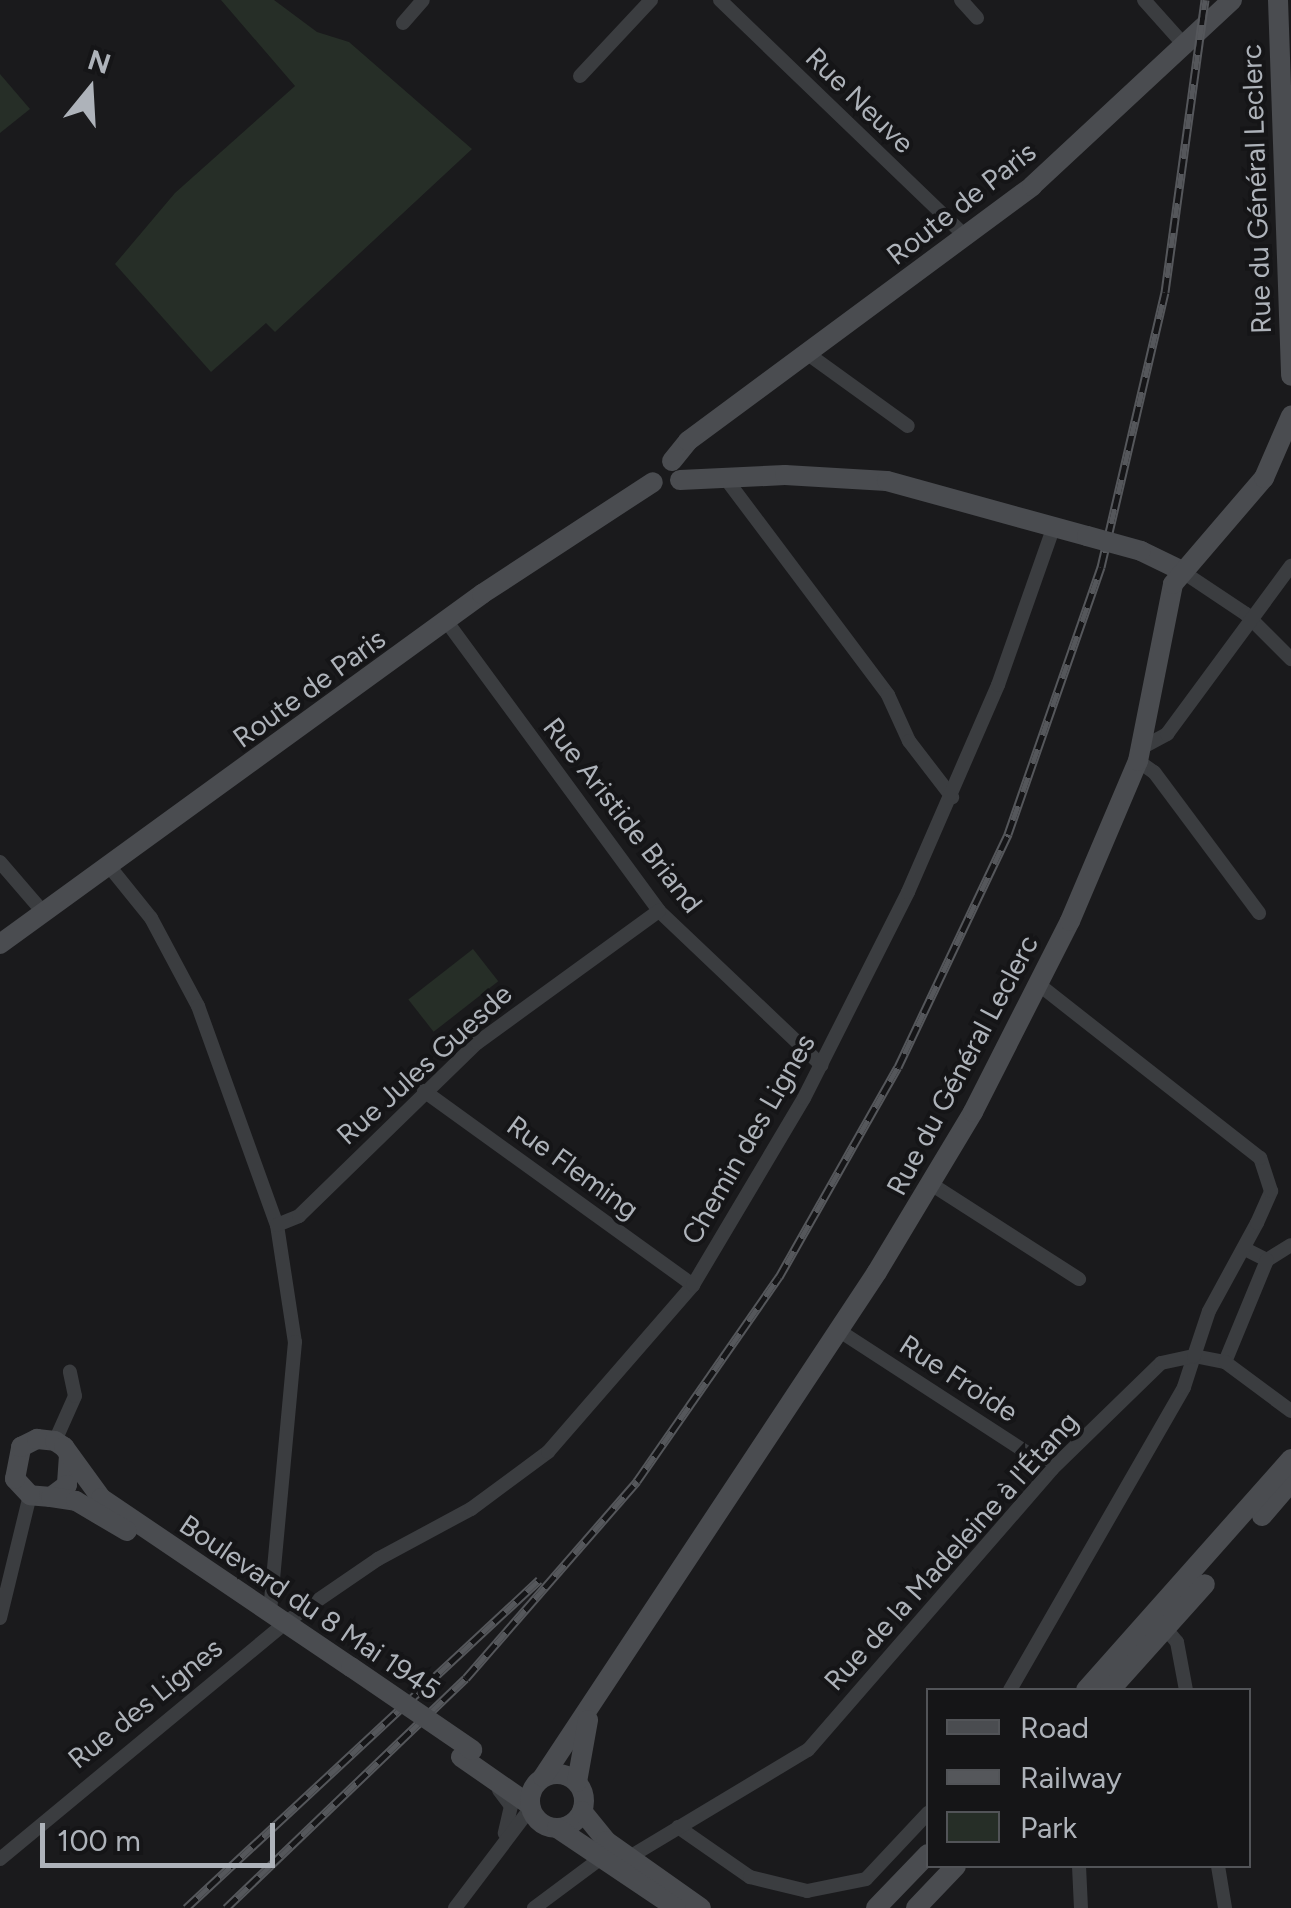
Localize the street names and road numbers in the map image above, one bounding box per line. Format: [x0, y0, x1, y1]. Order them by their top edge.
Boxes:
street label: Rue Neuve [799, 40, 921, 160]
street label: Rue du Général Leclerc [1234, 44, 1278, 334]
street label: Route de Paris [880, 134, 1042, 272]
street label: Route de Paris [226, 622, 392, 754]
street label: Rue Aristide Briand [536, 711, 710, 919]
street label: Rue du Général Leclerc [879, 929, 1045, 1201]
street label: Rue Jules Guesde [330, 977, 518, 1151]
street label: Chemin des Lignes [674, 1028, 822, 1250]
street label: Rue Fleming [501, 1108, 645, 1226]
street label: Rue Froide [894, 1327, 1024, 1429]
street label: Rue de la Madeleine à l'Étang [817, 1405, 1085, 1697]
street label: Boulevard du 8 Mai 1945 [173, 1507, 447, 1707]
street label: Rue des Lignes [61, 1631, 229, 1775]

